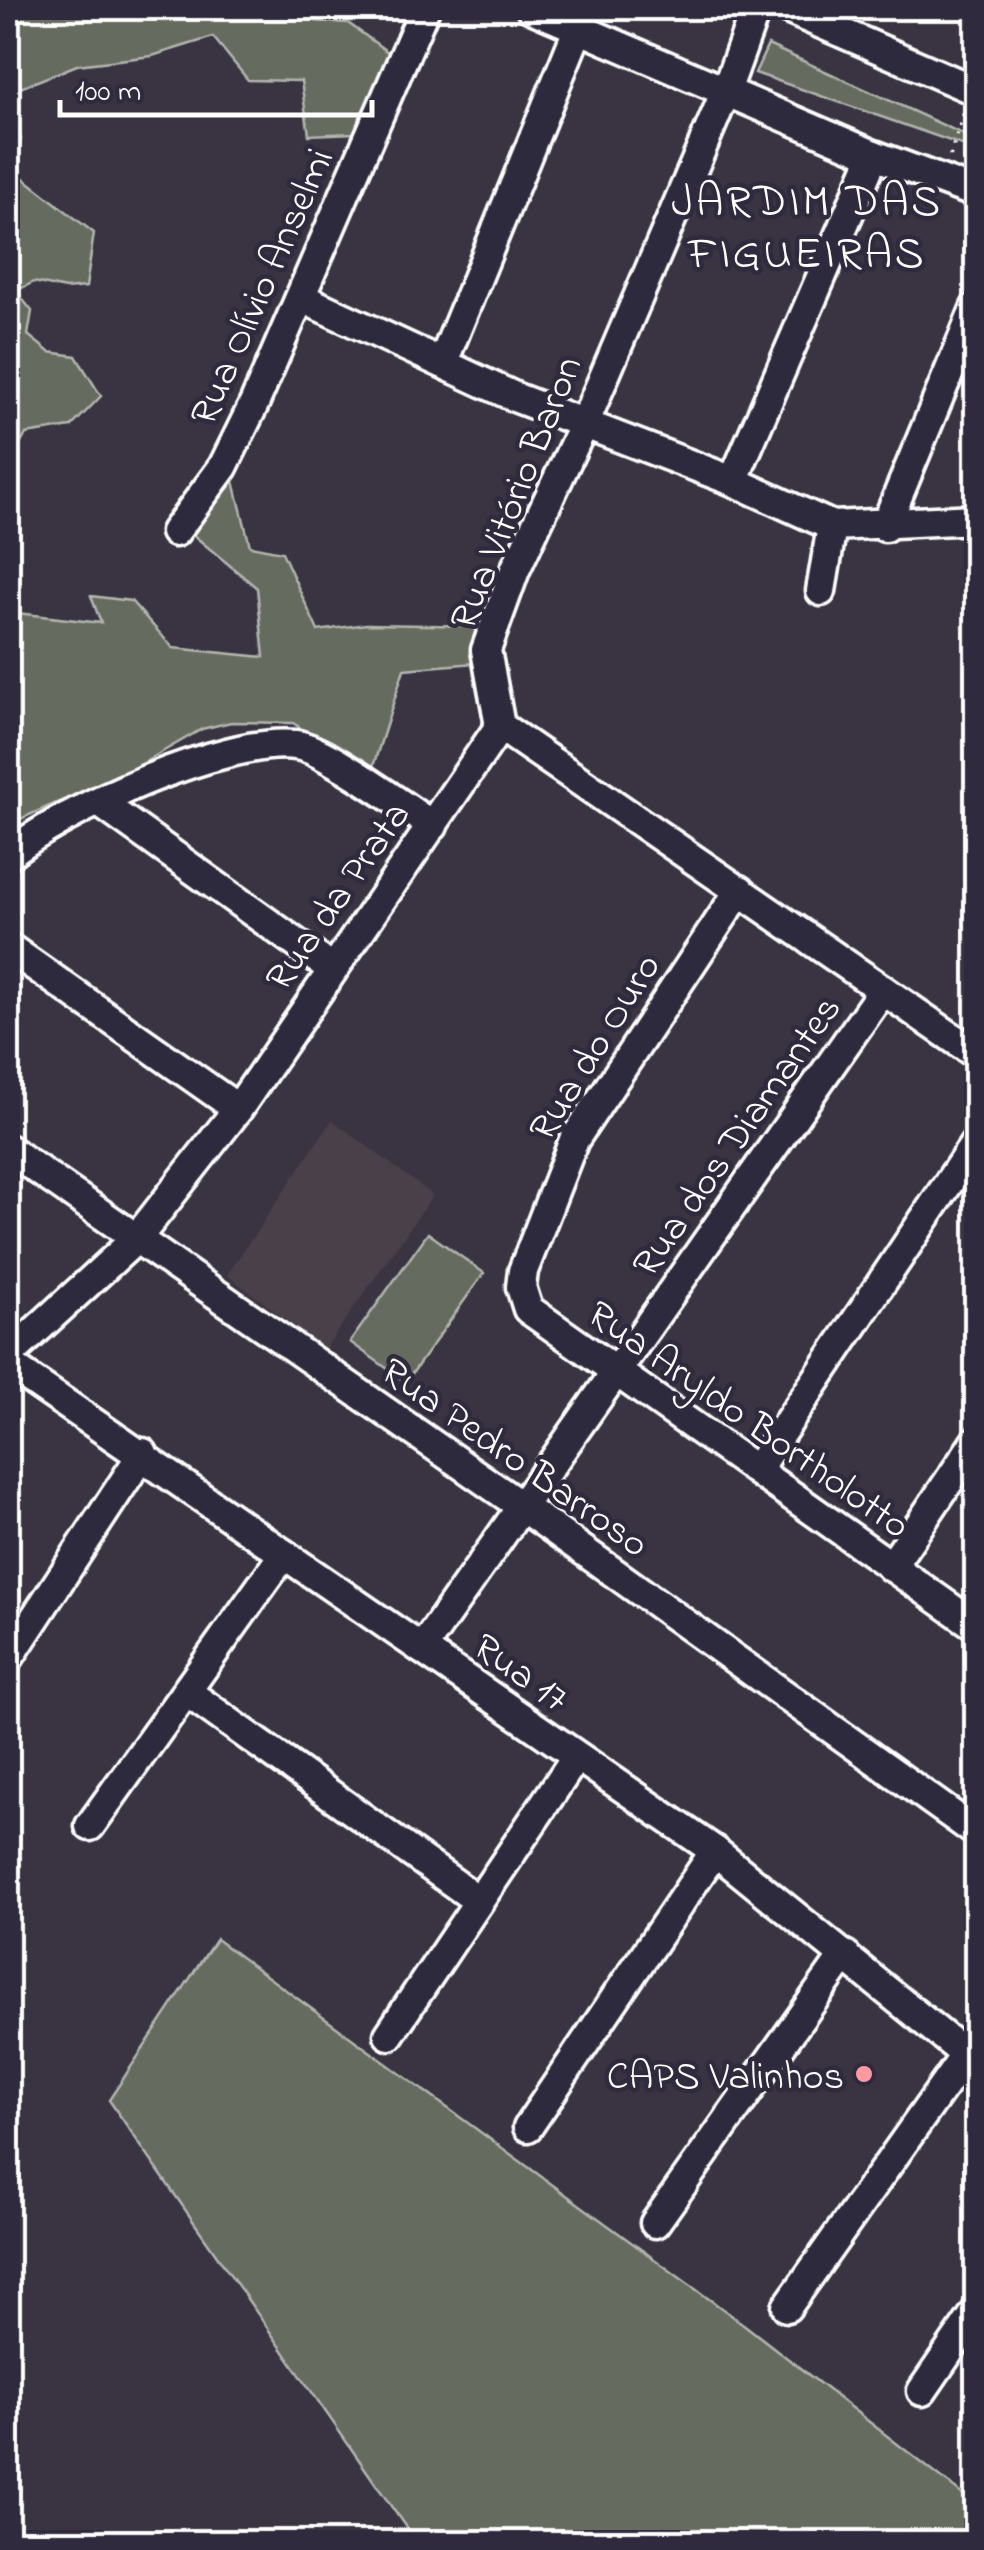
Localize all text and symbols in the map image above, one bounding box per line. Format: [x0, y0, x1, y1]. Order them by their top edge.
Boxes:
scale bar [60, 55, 372, 117]
text: 100 m [75, 71, 141, 115]
street label: Rua Olívio Anselmi [177, 140, 352, 436]
district label: JARDIM DAS FIGUEIRAS [671, 171, 943, 289]
street label: Rua Vitório Baron [436, 348, 600, 639]
street label: Rua da Prata [252, 790, 427, 1005]
street label: Rua do Ouro [516, 943, 678, 1154]
street label: Rua dos Diamantes [619, 985, 858, 1291]
street label: Rua Aryldo Bortholotto [574, 1288, 921, 1556]
street label: Rua Pedro Barroso [367, 1345, 660, 1575]
street label: Rua 17 [459, 1620, 580, 1729]
place label: CAPS Valinhos [607, 2049, 844, 2108]
marker: CAPS Valinhos [853, 2063, 875, 2085]

